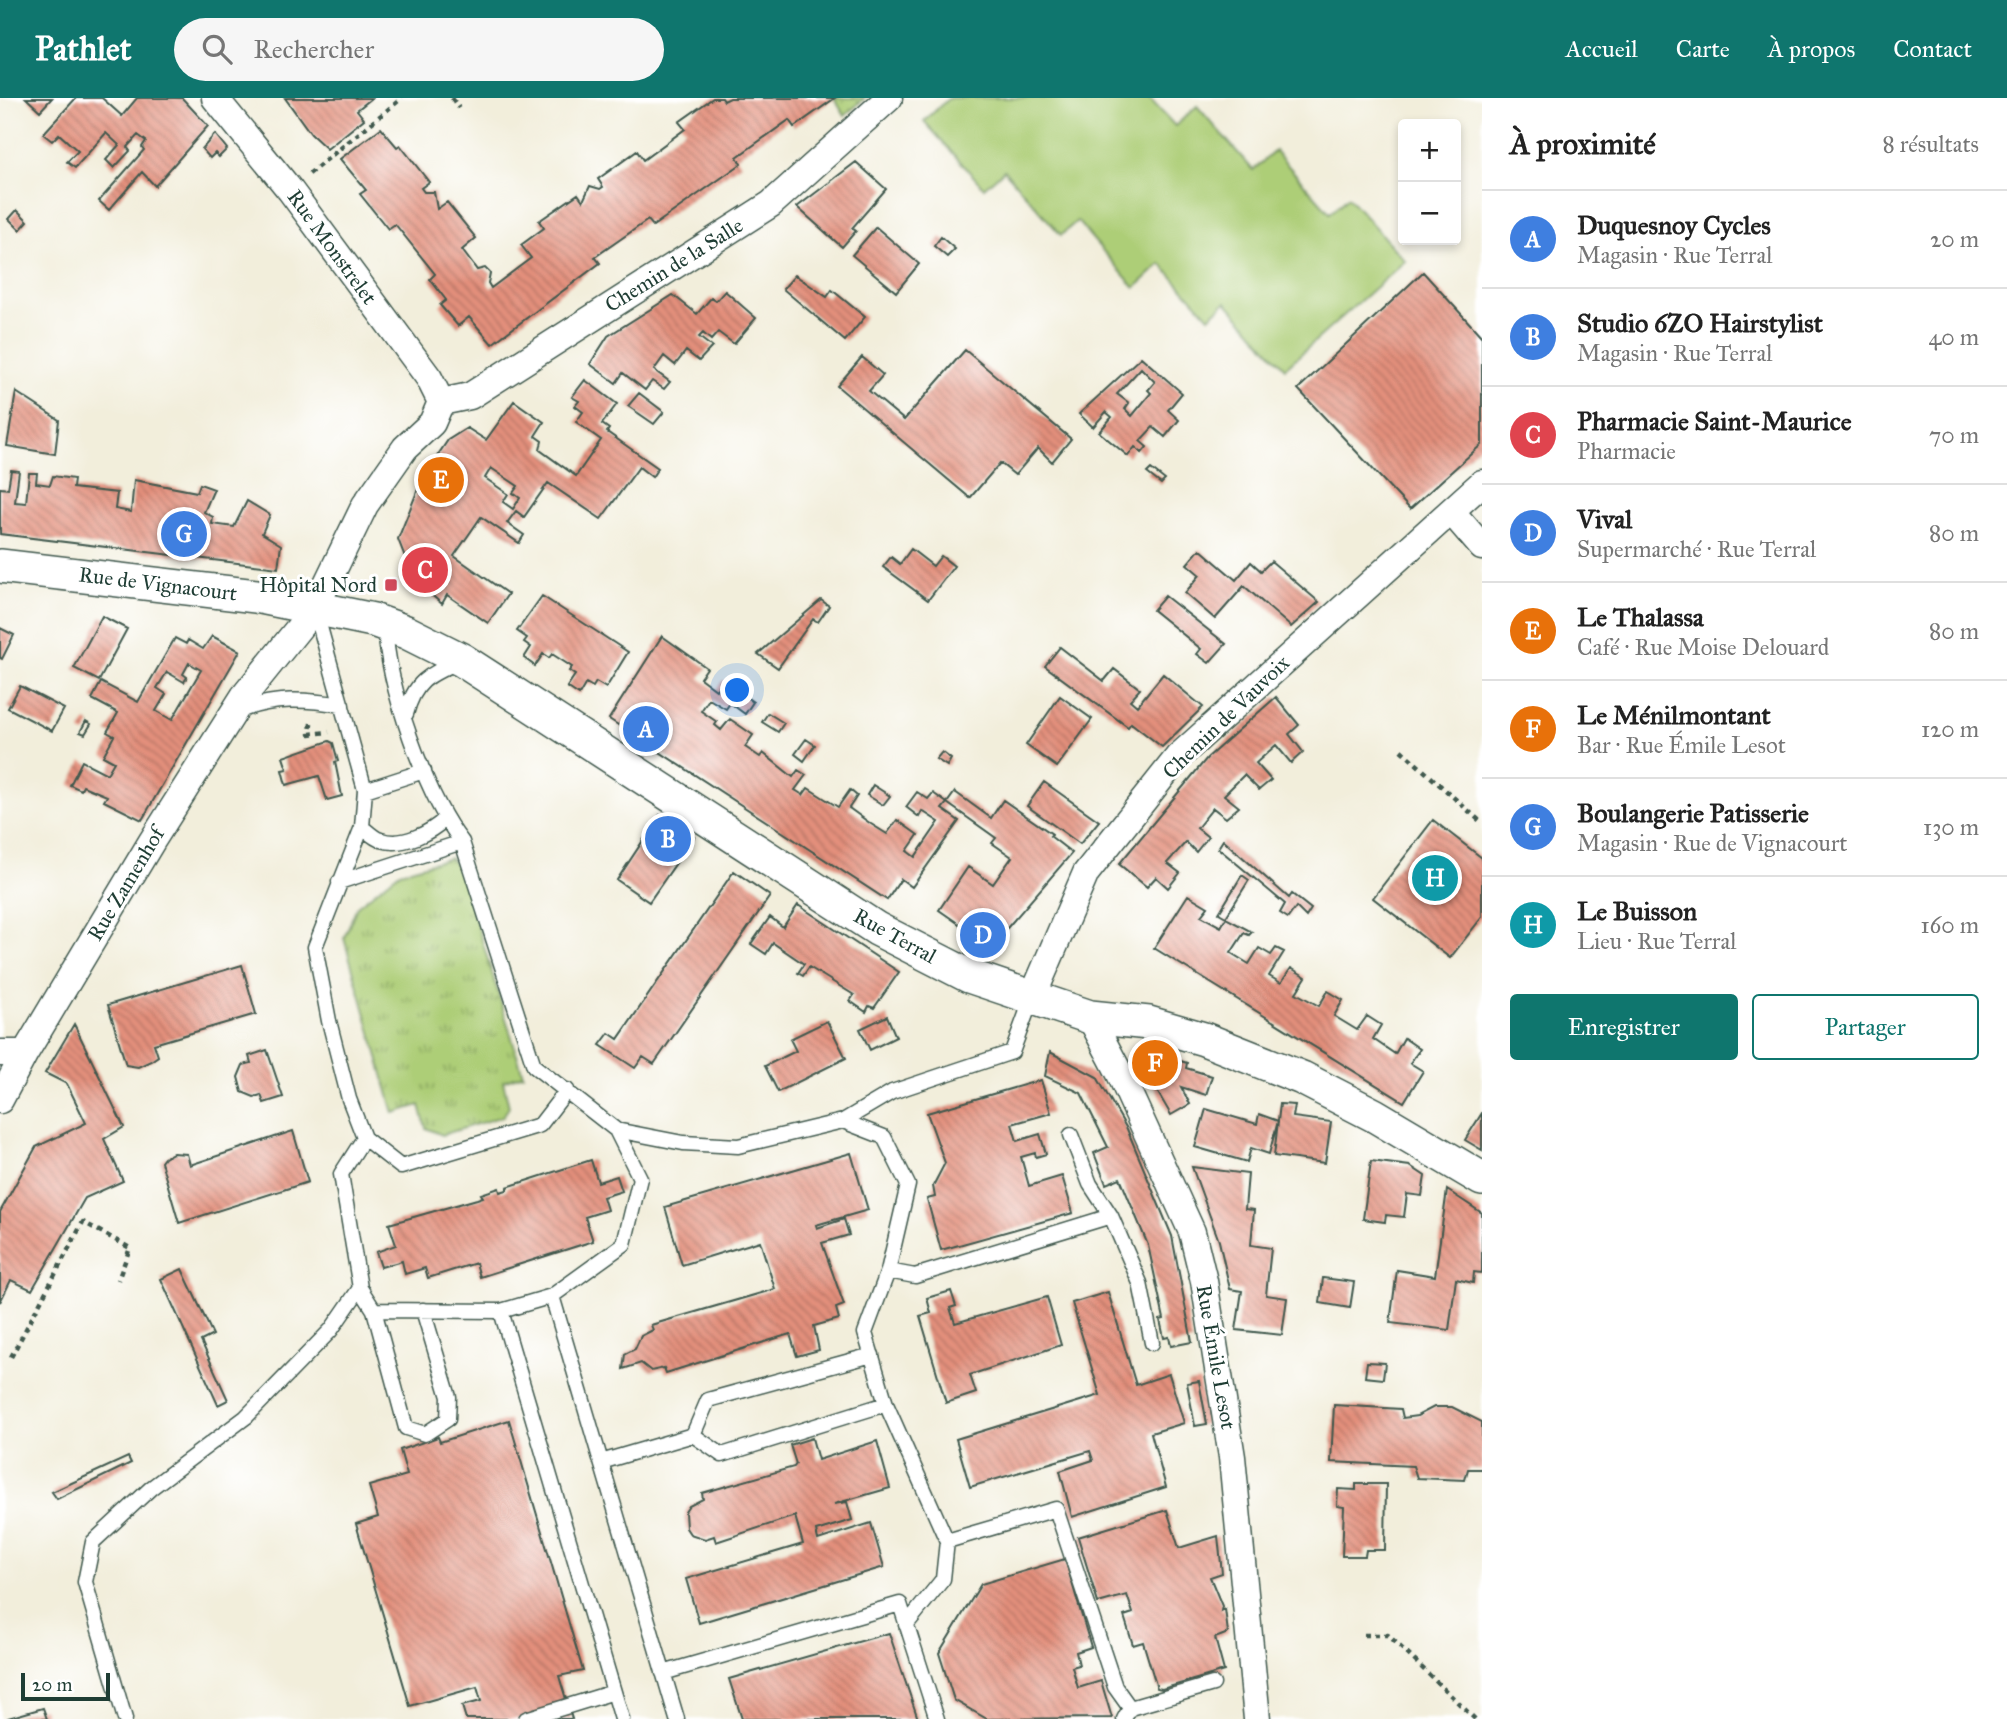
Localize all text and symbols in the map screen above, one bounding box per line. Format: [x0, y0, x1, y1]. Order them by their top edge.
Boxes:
search box [174, 18, 664, 81]
text: Pathlet [35, 29, 132, 69]
icon: search [198, 30, 236, 68]
text: Rechercher [254, 33, 374, 65]
text: Accueil [1566, 34, 1638, 64]
text: Carte [1676, 34, 1730, 64]
text: À propos [1768, 34, 1855, 64]
text: Contact [1893, 34, 1972, 64]
map controls [1398, 119, 1461, 245]
button: + [1398, 119, 1461, 182]
text: À proximité [1510, 126, 1656, 162]
text: 8 résultats [1883, 130, 1979, 158]
button: − [1398, 182, 1461, 245]
street label: Rue Monstrelet [282, 184, 383, 310]
text: Duquesnoy Cycles [1577, 209, 1771, 241]
street label: Chemin de la Salle [600, 212, 748, 318]
text: A [1525, 225, 1541, 253]
text: 20 m [1930, 225, 1979, 253]
text: Magasin · Rue Terral [1577, 241, 1772, 269]
text: Studio 6ZO Hairstylist [1577, 307, 1823, 339]
text: B [1525, 323, 1541, 351]
text: 40 m [1929, 323, 1979, 351]
text: Magasin · Rue Terral [1577, 339, 1772, 367]
text: Pharmacie Saint-Maurice [1577, 405, 1851, 437]
text: C [1525, 421, 1541, 449]
text: 70 m [1929, 421, 1979, 449]
text: Pharmacie [1577, 437, 1676, 465]
pin: E [418, 454, 464, 506]
text: Vival [1577, 503, 1632, 535]
pin: G [161, 508, 207, 560]
text: D [1524, 519, 1542, 547]
text: 80 m [1929, 519, 1979, 547]
text: Supermarché · Rue Terral [1577, 535, 1816, 563]
pin: C [402, 544, 448, 596]
street label: Rue de Vignacourt [77, 561, 239, 607]
place label: Hôpital Nord [259, 572, 377, 598]
marker: Hôpital Nord [383, 577, 399, 593]
text: Le Thalassa [1577, 601, 1704, 633]
text: E [1525, 617, 1541, 645]
text: 80 m [1929, 617, 1979, 645]
text: Café · Rue Moise Delouard [1577, 633, 1829, 661]
street label: Chemin de Vauvoix [1157, 649, 1295, 784]
your location [720, 673, 754, 707]
text: Le Ménilmontant [1577, 699, 1771, 731]
pin: A [623, 703, 669, 755]
text: F [1525, 715, 1541, 743]
text: 120 m [1921, 715, 1979, 743]
text: Bar · Rue Émile Lesot [1577, 731, 1786, 759]
text: Boulangerie Patisserie [1577, 797, 1809, 829]
pin: B [645, 813, 691, 865]
text: G [1525, 813, 1541, 841]
text: 130 m [1923, 813, 1979, 841]
street label: Rue Zamenhof [82, 820, 172, 946]
text: Magasin · Rue de Vignacourt [1577, 829, 1847, 857]
pin: H [1412, 852, 1458, 904]
text: Le Buisson [1577, 895, 1697, 927]
street label: Rue Terral [849, 903, 941, 970]
pin: D [960, 909, 1006, 961]
text: H [1523, 911, 1543, 939]
text: 160 m [1921, 911, 1979, 939]
text: Lieu · Rue Terral [1577, 927, 1736, 955]
button: Enregistrer [1510, 994, 1738, 1060]
button: Partager [1752, 994, 1979, 1060]
pin: F [1132, 1037, 1178, 1089]
street label: Rue Émile Lesot [1190, 1282, 1243, 1432]
scale bar [21, 1670, 110, 1702]
text: 20 m [32, 1673, 73, 1696]

